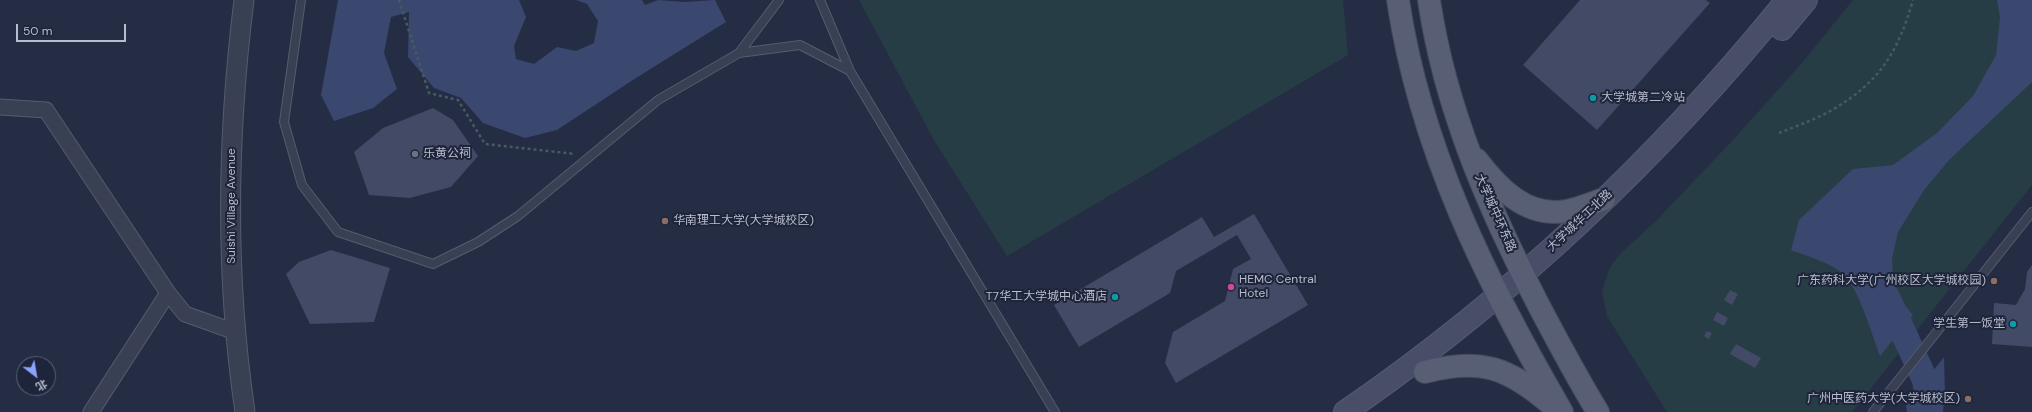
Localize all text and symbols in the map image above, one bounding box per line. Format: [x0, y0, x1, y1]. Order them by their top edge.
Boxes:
scale bar [18, 16, 128, 42]
text: 50 m [23, 23, 52, 39]
place label: 大学城第二冷站 [1601, 91, 1685, 105]
marker: 大学城第二冷站 [1588, 93, 1598, 103]
place label: 乐黄公祠 [423, 147, 471, 161]
street label: Suishi Village Avenue [225, 148, 239, 264]
marker: 乐黄公祠 [410, 149, 420, 159]
street label: 大学城中环东路 [1471, 172, 1519, 254]
street label: 大学城华工北路 [1544, 187, 1616, 255]
place label: 华南理工大学(大学城校区) [673, 214, 814, 228]
marker: 华南理工大学(大学城校区) [660, 216, 670, 226]
place label: HEMC Central Hotel [1239, 273, 1316, 301]
place label: 广东药科大学(广州校区大学城校园) [1797, 274, 1986, 288]
marker: 广东药科大学(广州校区大学城校园) [1989, 276, 1999, 286]
marker: HEMC Central Hotel [1226, 282, 1236, 292]
place label: T7华工大学城中心酒店 [986, 290, 1107, 304]
marker: T7华工大学城中心酒店 [1110, 292, 1120, 302]
place label: 学生第一饭堂 [1933, 317, 2005, 331]
marker: 学生第一饭堂 [2008, 319, 2018, 329]
north arrow [16, 356, 56, 396]
text: 北 [33, 377, 50, 394]
place label: 广州中医药大学(大学城校区) [1807, 392, 1960, 406]
marker: 广州中医药大学(大学城校区) [1963, 394, 1973, 404]

